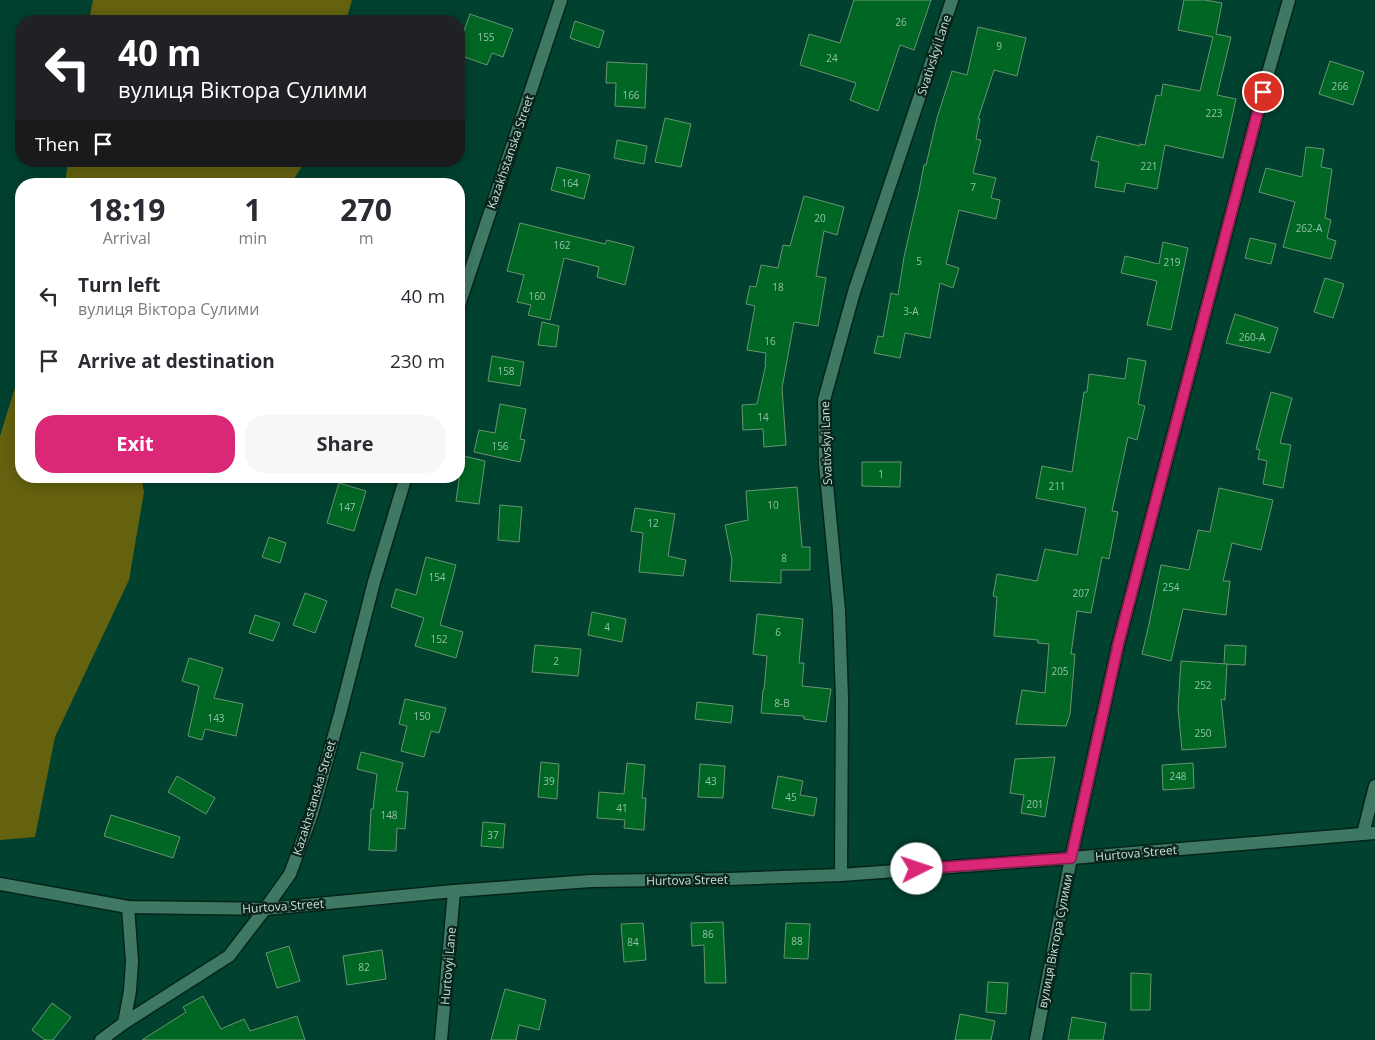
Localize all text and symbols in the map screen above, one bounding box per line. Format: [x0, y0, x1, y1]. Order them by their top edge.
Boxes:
street label: Svativskyi Lane [913, 12, 955, 97]
house number: 26 [895, 15, 907, 29]
text: 40 m [118, 29, 201, 76]
house number: 155 [477, 30, 495, 44]
icon: left [35, 35, 100, 100]
house number: 9 [996, 39, 1002, 53]
house number: 24 [826, 51, 838, 65]
pin [1242, 71, 1284, 113]
text: вулиця Віктора Сулими [118, 74, 368, 104]
icon: arrive [1249, 78, 1277, 106]
house number: 266 [1331, 79, 1349, 93]
house number: 166 [622, 88, 640, 102]
street label: Kazakhstanska Street [483, 93, 537, 211]
house number: 223 [1205, 106, 1223, 120]
icon: arrive [89, 130, 117, 158]
text: Then [35, 131, 79, 157]
house number: 221 [1140, 159, 1158, 173]
house number: 164 [561, 176, 579, 190]
house number: 7 [970, 180, 976, 194]
text: 18:19 [88, 189, 165, 230]
text: 1 [244, 189, 261, 230]
text: 270 [340, 189, 392, 230]
house number: 20 [814, 211, 826, 225]
house number: 262-А [1296, 221, 1323, 235]
text: Arrival [103, 227, 151, 249]
text: min [239, 227, 267, 249]
text: m [359, 227, 374, 249]
house number: 162 [553, 238, 571, 252]
house number: 5 [916, 254, 922, 268]
house number: 219 [1163, 255, 1181, 269]
text: Turn left [78, 272, 160, 298]
house number: 18 [772, 280, 784, 294]
icon: left [35, 282, 63, 310]
text: 40 m [401, 283, 445, 309]
house number: 160 [528, 289, 546, 303]
text: вулиця Віктора Сулими [78, 298, 260, 320]
house number: 3-А [903, 304, 919, 318]
house number: 260-А [1239, 330, 1266, 344]
house number: 16 [764, 334, 776, 348]
icon: arrive [35, 347, 63, 375]
text: Arrive at destination [78, 348, 275, 374]
text: 230 m [390, 348, 445, 374]
house number: 158 [497, 364, 515, 378]
street label: Svativskyi Lane [816, 401, 836, 485]
house number: 14 [757, 410, 769, 424]
button: Exit [35, 415, 235, 473]
button: Share [245, 415, 445, 473]
house number: 156 [491, 439, 509, 453]
house number: 1 [878, 467, 884, 481]
house number: 211 [1048, 479, 1066, 493]
house number: 10 [767, 498, 779, 512]
house number: 147 [338, 500, 356, 514]
house number: 12 [647, 516, 659, 530]
house number: 8 [781, 551, 787, 565]
house number: 154 [428, 570, 446, 584]
house number: 254 [1162, 580, 1180, 594]
house number: 207 [1072, 586, 1090, 600]
house number: 4 [604, 620, 610, 634]
house number: 6 [775, 625, 781, 639]
house number: 152 [430, 632, 448, 646]
house number: 2 [553, 654, 559, 668]
house number: 205 [1051, 664, 1069, 678]
house number: 252 [1194, 678, 1212, 692]
house number: 8-В [774, 696, 790, 710]
house number: 150 [413, 709, 431, 723]
house number: 143 [207, 711, 225, 725]
house number: 250 [1194, 726, 1212, 740]
street label: Kazakhstanska Street [288, 738, 340, 858]
house number: 248 [1169, 769, 1187, 783]
house number: 39 [543, 774, 555, 788]
house number: 43 [705, 774, 717, 788]
house number: 45 [785, 790, 797, 804]
house number: 201 [1026, 797, 1044, 811]
house number: 41 [616, 801, 628, 815]
house number: 148 [380, 808, 398, 822]
house number: 37 [487, 828, 499, 842]
street label: Hurtova Street [1094, 841, 1178, 865]
position arrow [890, 842, 942, 894]
street label: Hurtova Street [646, 871, 728, 889]
street label: вулиця Віктора Сулими [1034, 873, 1076, 1009]
street label: Hurtova Street [242, 895, 324, 917]
street label: Hurtovyi Lane [436, 926, 460, 1005]
house number: 86 [702, 927, 714, 941]
house number: 88 [791, 934, 803, 948]
house number: 84 [627, 935, 639, 949]
house number: 82 [358, 960, 370, 974]

